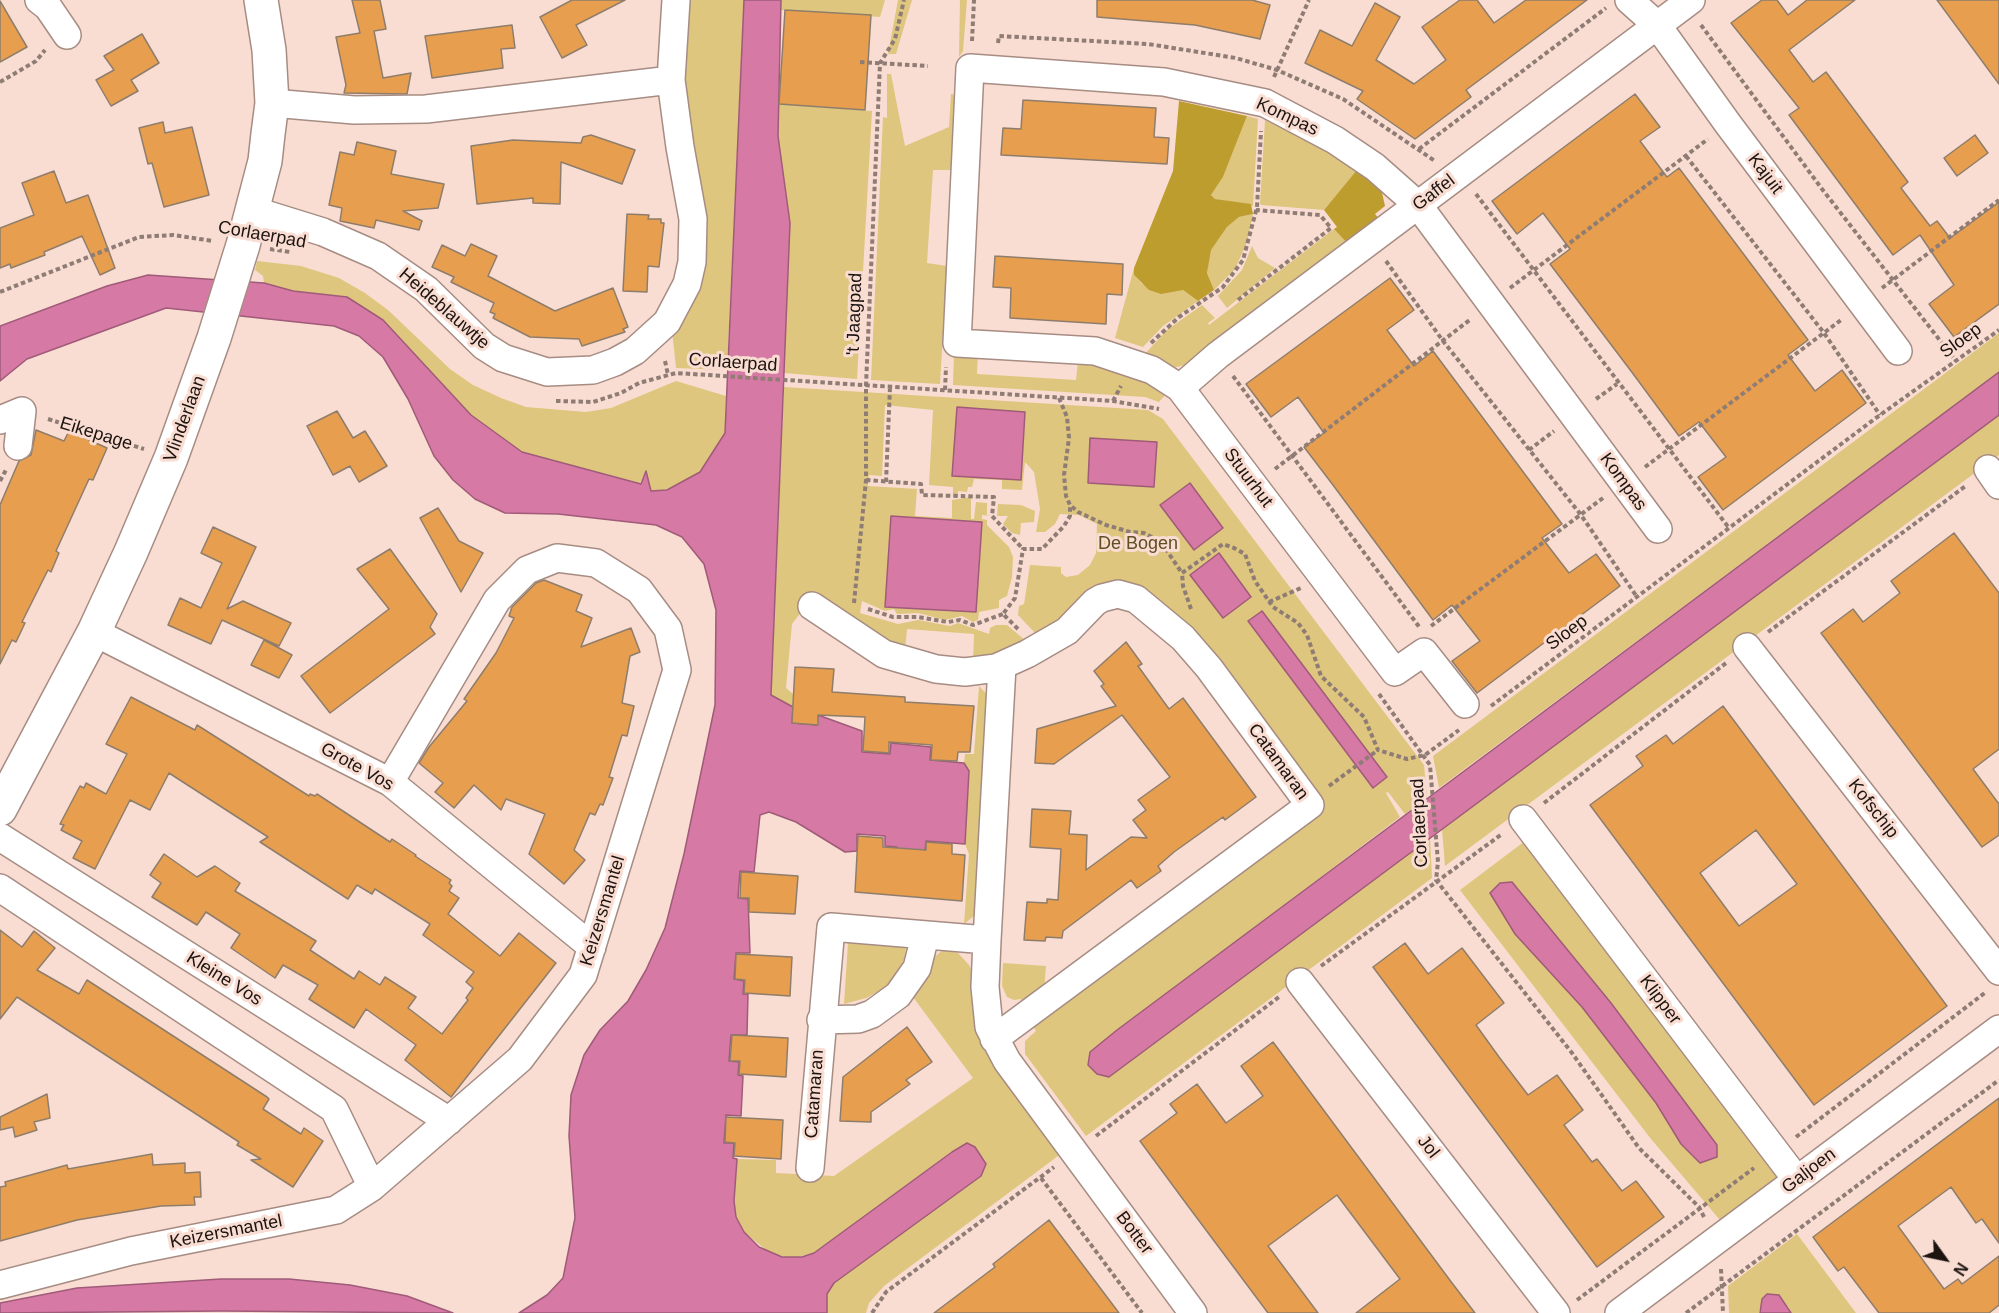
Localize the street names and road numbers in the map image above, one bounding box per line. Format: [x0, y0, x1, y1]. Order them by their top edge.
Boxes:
street label: Kompas [1253, 93, 1321, 141]
street label: Kajuit [1743, 150, 1787, 198]
street label: Gaffel [1408, 170, 1460, 216]
street label: Corlaerpad [216, 217, 308, 253]
street label: Heideblauwtje [394, 264, 494, 354]
street label: 't Jaagpad [843, 272, 867, 356]
street label: Sloep [1936, 319, 1986, 363]
street label: Corlaerpad [688, 349, 778, 377]
street label: Vlinderlaan [159, 373, 211, 465]
street label: Eikepage [57, 413, 135, 455]
street label: Stuurhut [1219, 444, 1277, 512]
street label: Kompas [1595, 449, 1651, 515]
street label: Sloep [1542, 611, 1592, 655]
street label: Catamaran [1243, 720, 1313, 804]
street label: Grote Vos [317, 738, 397, 796]
street label: Kofschip [1843, 775, 1903, 843]
street label: Corlaerpad [1407, 778, 1433, 868]
street label: Keizersmantel [576, 853, 630, 969]
street label: Kleine Vos [182, 947, 266, 1011]
street label: Klipper [1635, 971, 1685, 1029]
street label: Catamaran [801, 1049, 829, 1139]
street label: Jol [1412, 1131, 1444, 1163]
street label: Galjoen [1778, 1144, 1840, 1198]
street label: Botter [1111, 1207, 1157, 1259]
street label: Keizersmantel [168, 1211, 284, 1253]

